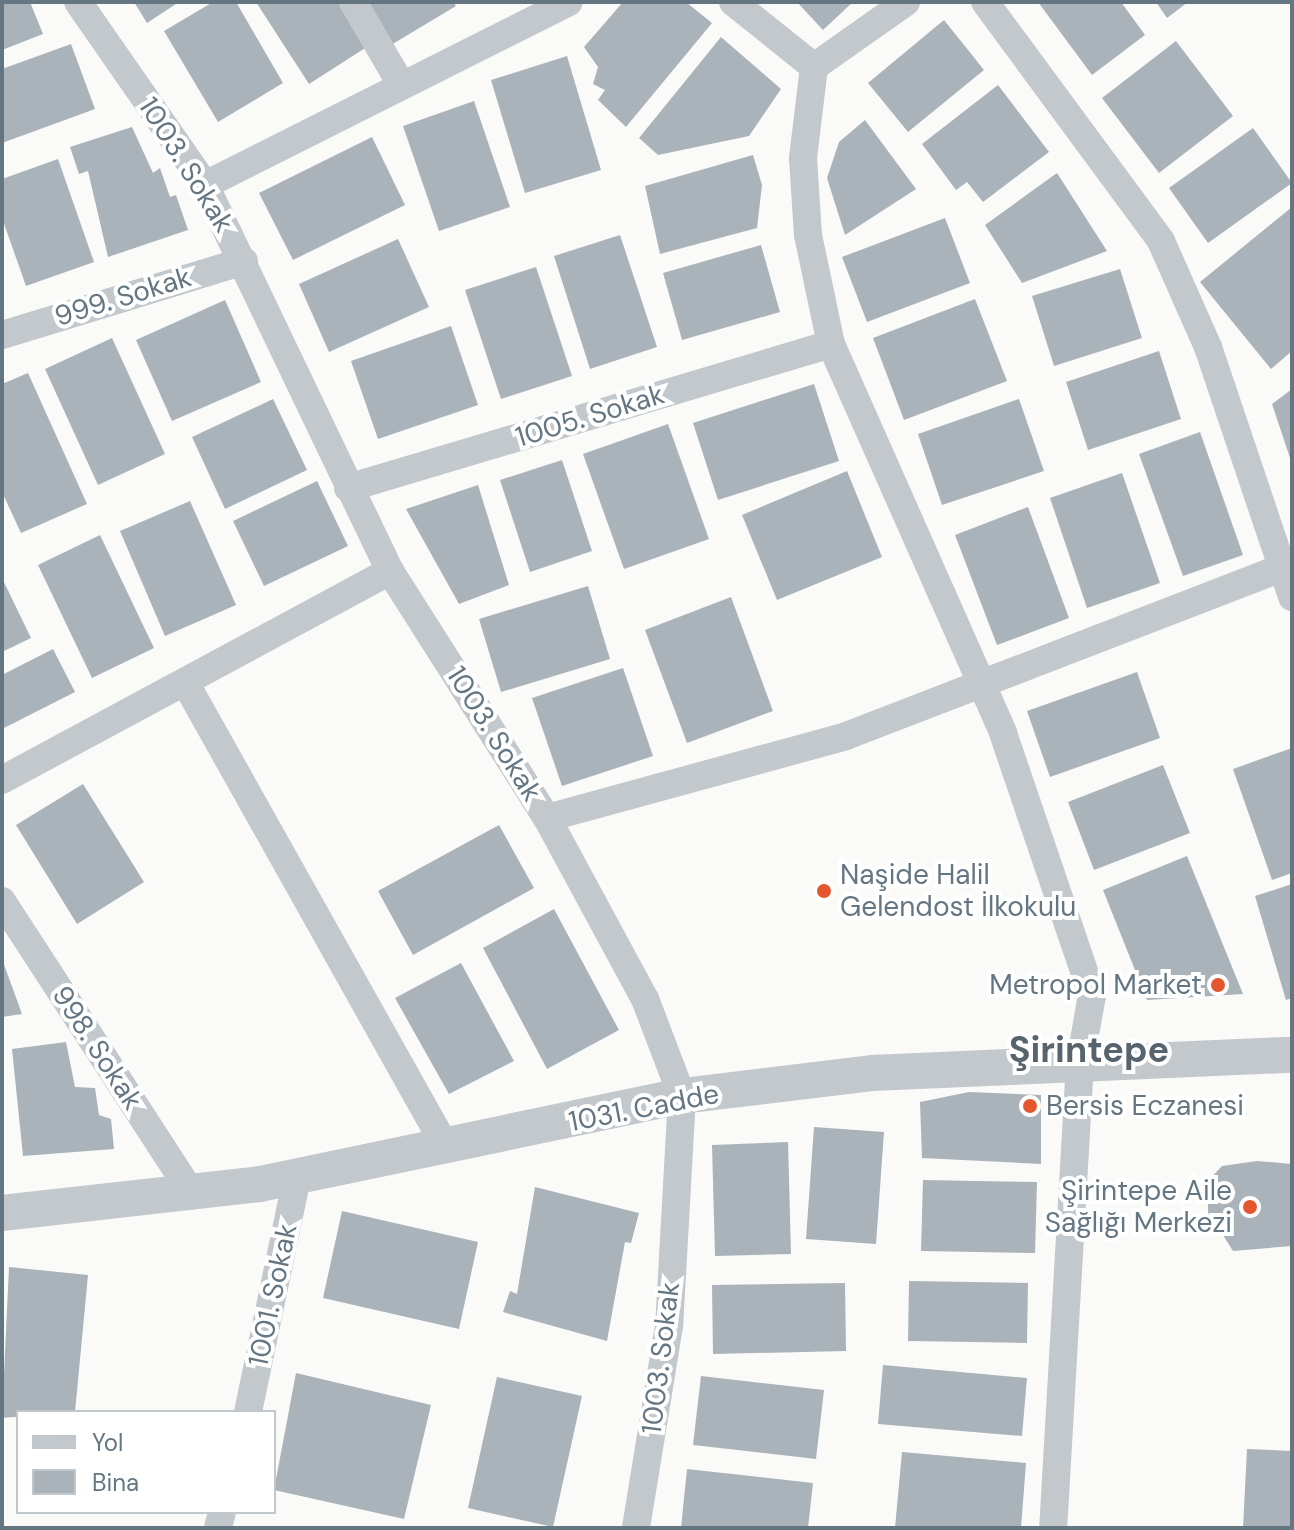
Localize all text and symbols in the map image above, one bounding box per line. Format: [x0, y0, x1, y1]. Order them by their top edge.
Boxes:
street label: 1003. Sokak [131, 91, 241, 239]
street label: 999. Sokak [51, 260, 195, 334]
street label: 1005. Sokak [512, 378, 668, 454]
street label: 1003. Sokak [439, 660, 549, 808]
place label: Naşide Halil Gelendost İlkokulu [840, 858, 1076, 924]
marker: Naşide Halil Gelendost İlkokulu [815, 882, 833, 900]
place label: Metropol Market [989, 968, 1202, 1002]
marker: Metropol Market [1209, 976, 1227, 994]
street label: 998. Sokak [45, 980, 149, 1116]
district label: Şirintepe [1009, 1028, 1169, 1072]
street label: 1031. Cadde [566, 1077, 722, 1139]
place label: Bersis Eczanesi [1046, 1089, 1244, 1123]
marker: Bersis Eczanesi [1021, 1097, 1039, 1115]
place label: Şirintepe Aile Sağlığı Merkezi [1045, 1174, 1232, 1240]
marker: Şirintepe Aile Sağlığı Merkezi [1239, 1196, 1261, 1218]
street label: 1001. Sokak [241, 1221, 305, 1369]
street label: 1003. Sokak [635, 1280, 687, 1436]
legend [16, 1410, 276, 1514]
text: Yol [92, 1427, 123, 1458]
text: Bina [92, 1467, 139, 1498]

